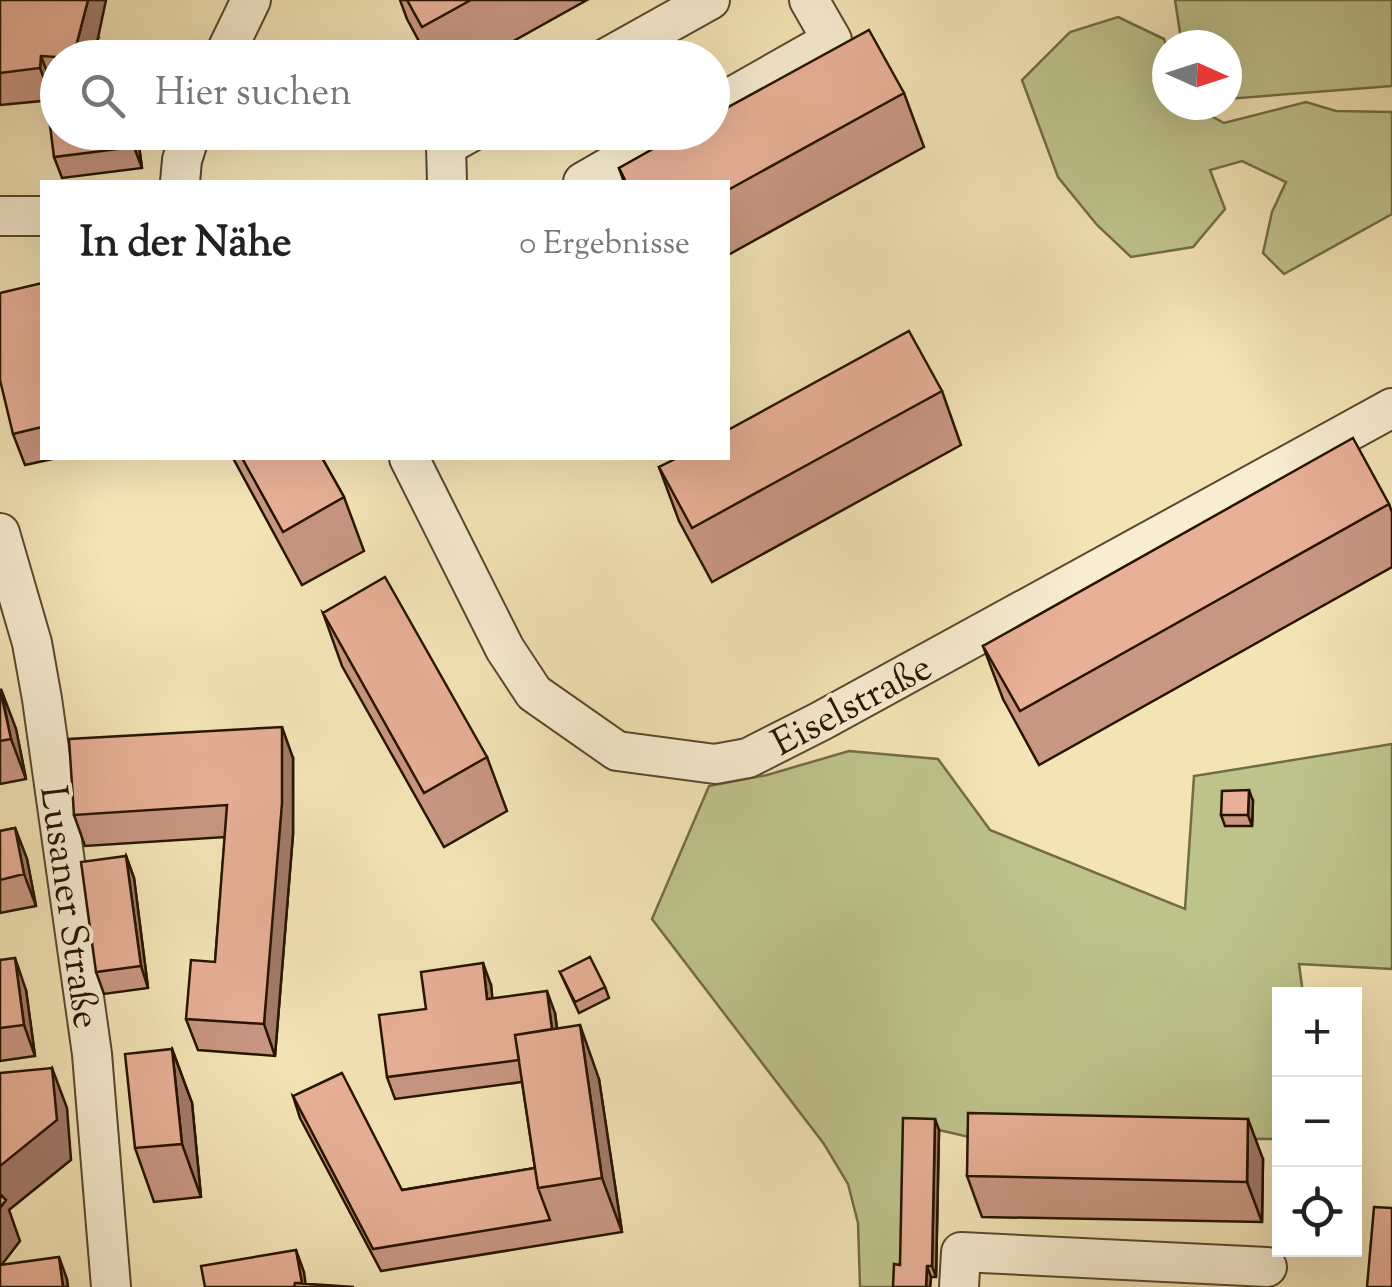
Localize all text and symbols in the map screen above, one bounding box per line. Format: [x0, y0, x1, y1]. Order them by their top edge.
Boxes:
north arrow [1152, 30, 1242, 120]
search box [40, 40, 730, 150]
icon: search [75, 68, 130, 123]
text: Hier suchen [155, 68, 352, 122]
text: In der Nähe [80, 215, 292, 275]
text: 0 Ergebnisse [519, 222, 690, 268]
street label: Eiselstraße [763, 643, 942, 772]
street label: Lusaner Straße [23, 783, 111, 1032]
map controls [1272, 987, 1362, 1257]
button: + [1272, 987, 1362, 1077]
button: − [1272, 1077, 1362, 1167]
button: locate [1272, 1167, 1362, 1257]

